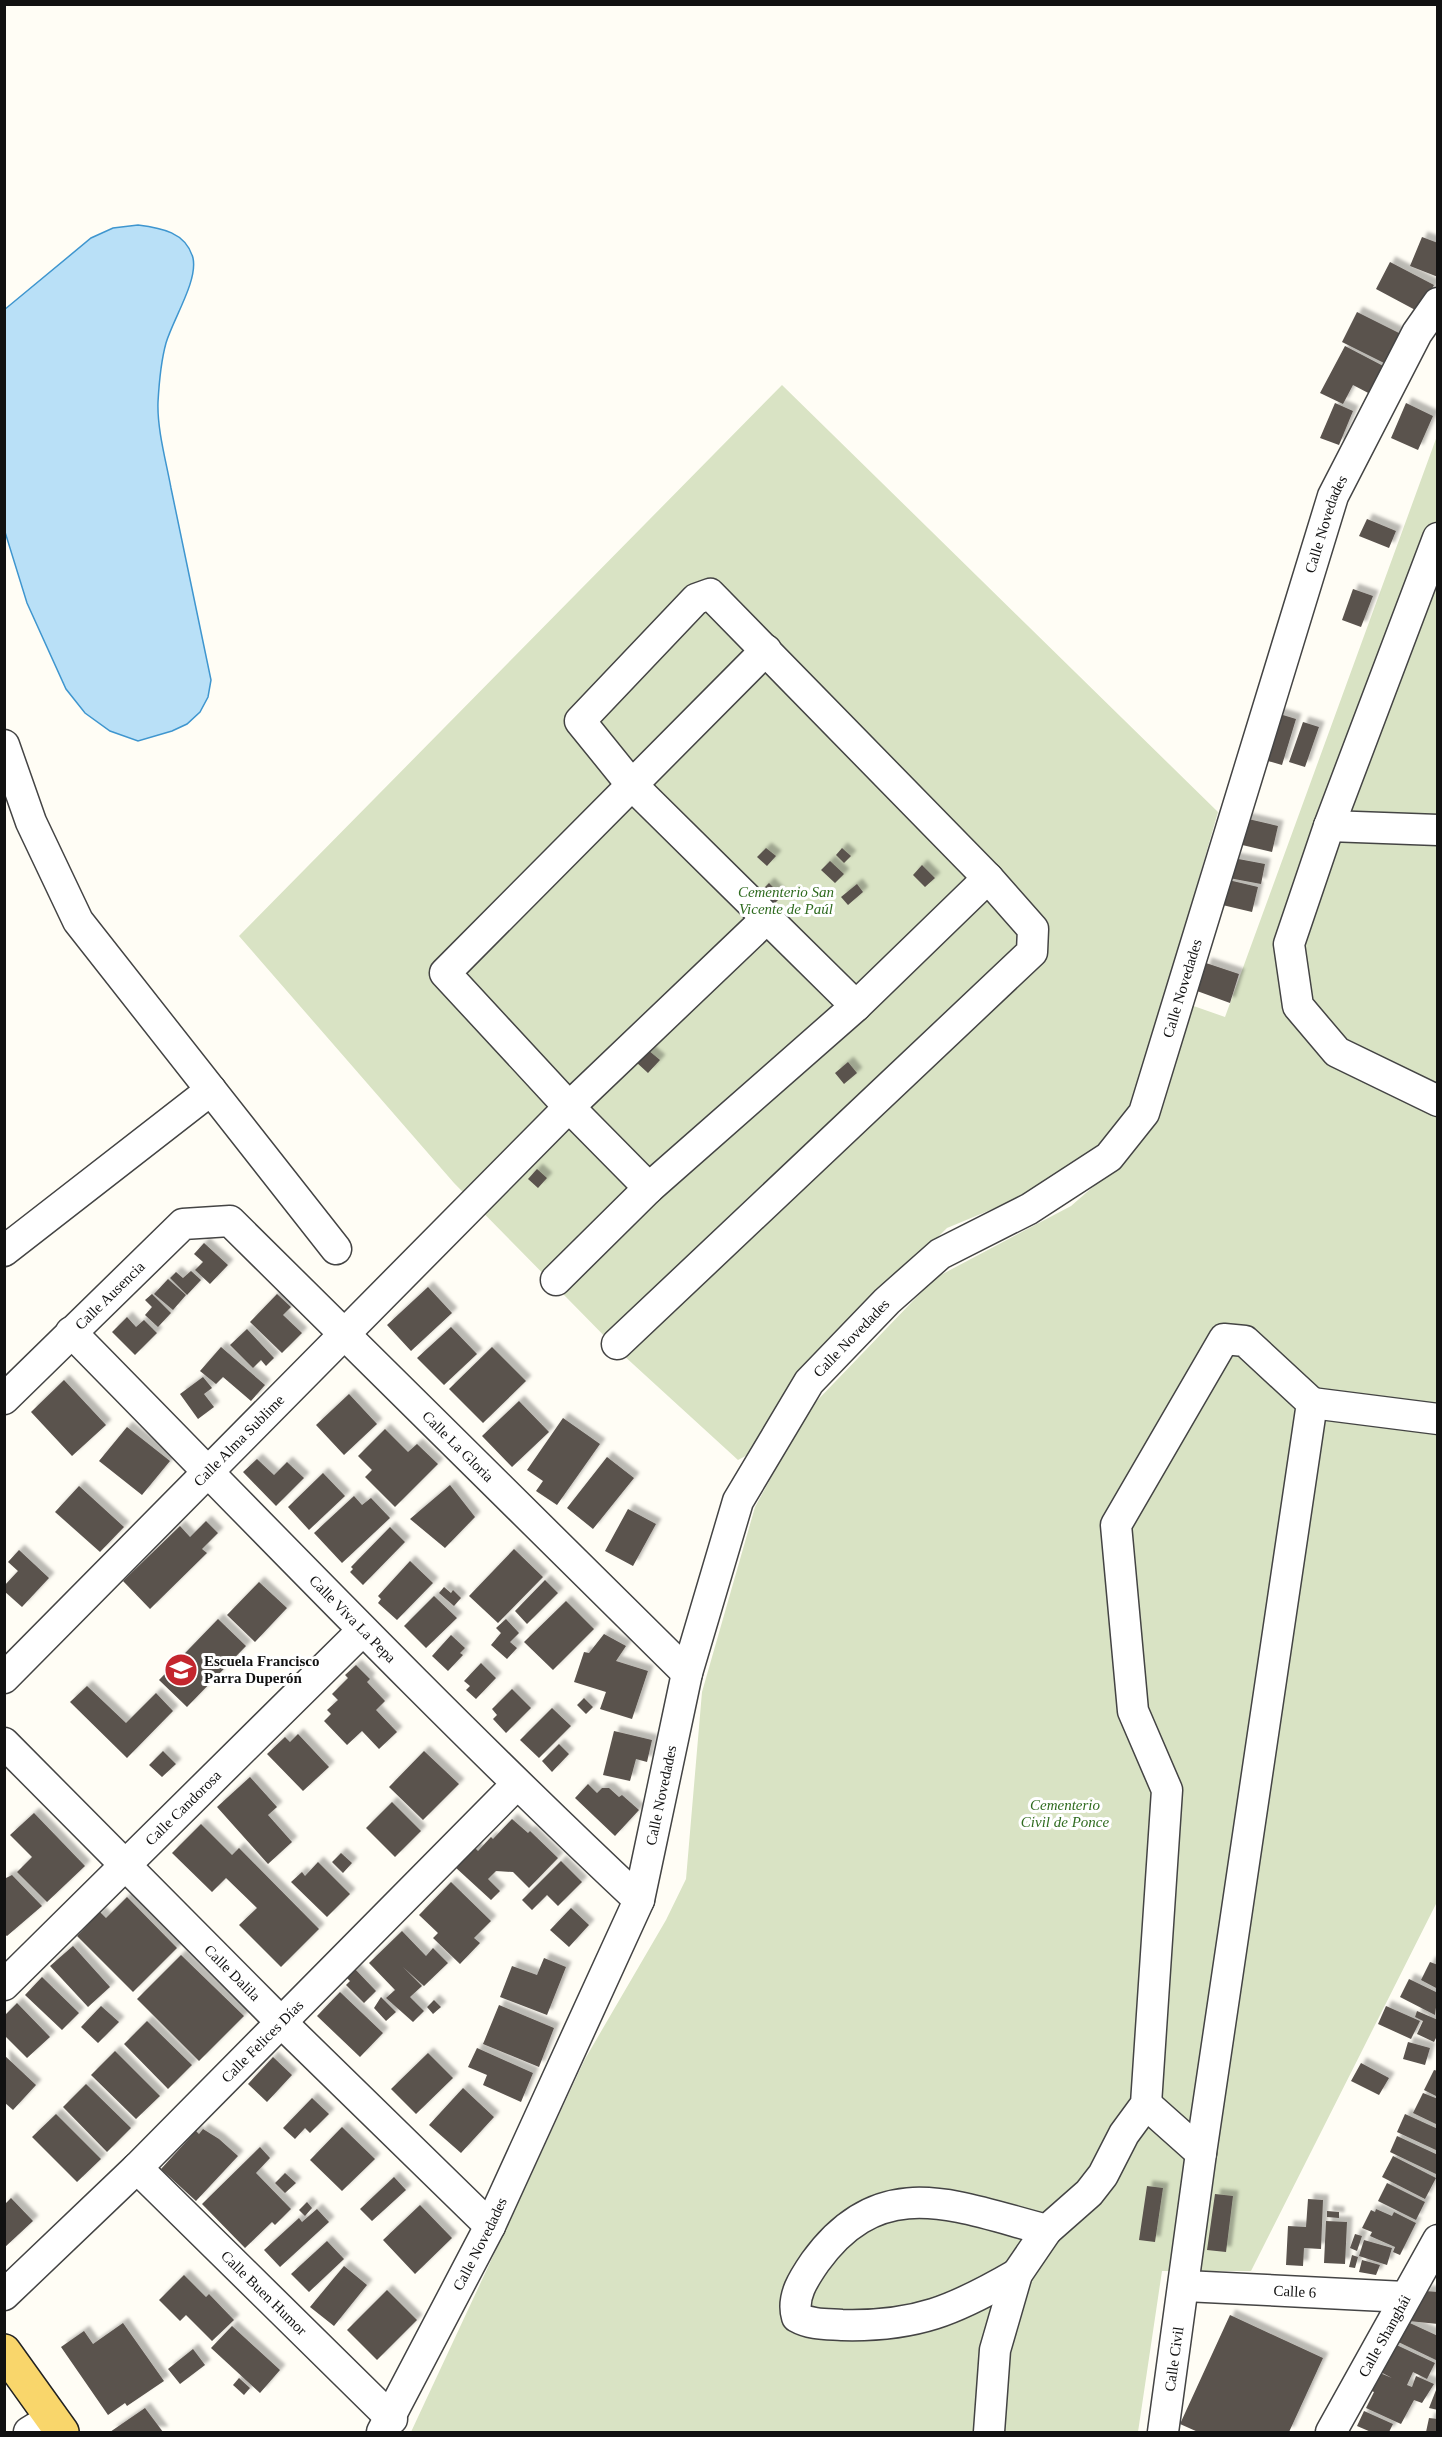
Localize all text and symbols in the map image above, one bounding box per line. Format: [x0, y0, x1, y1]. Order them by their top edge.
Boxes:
street label: Calle Novedades [1302, 473, 1350, 575]
park label: Cementerio San Vicente de Paúl [738, 884, 834, 917]
street label: Calle Novedades [1160, 937, 1205, 1040]
street label: Calle Ausencia [72, 1258, 148, 1333]
street label: Calle Novedades [810, 1296, 893, 1380]
street label: Calle Alma Sublime [190, 1391, 288, 1489]
street label: Calle La Gloria [419, 1408, 497, 1485]
street label: Calle Viva La Pepa [306, 1572, 399, 1666]
school or university icon: Escuela Francisco Parra Duperón [163, 1652, 199, 1688]
place label: Escuela Francisco Parra Duperón [204, 1653, 319, 1686]
street label: Calle Novedades [643, 1744, 680, 1847]
street label: Calle Candorosa [142, 1767, 224, 1849]
park label: Cementerio Civil de Ponce [1021, 1797, 1109, 1830]
street label: Calle Dalila [201, 1942, 264, 2004]
street label: Calle Felices Días [218, 1997, 307, 2086]
street label: Calle Novedades [450, 2195, 510, 2293]
street label: Calle Buen Humor [218, 2247, 310, 2338]
street label: Calle 6 [1273, 2282, 1317, 2301]
street label: Calle Shanghái [1355, 2292, 1414, 2380]
street label: Calle Civil [1162, 2325, 1186, 2393]

